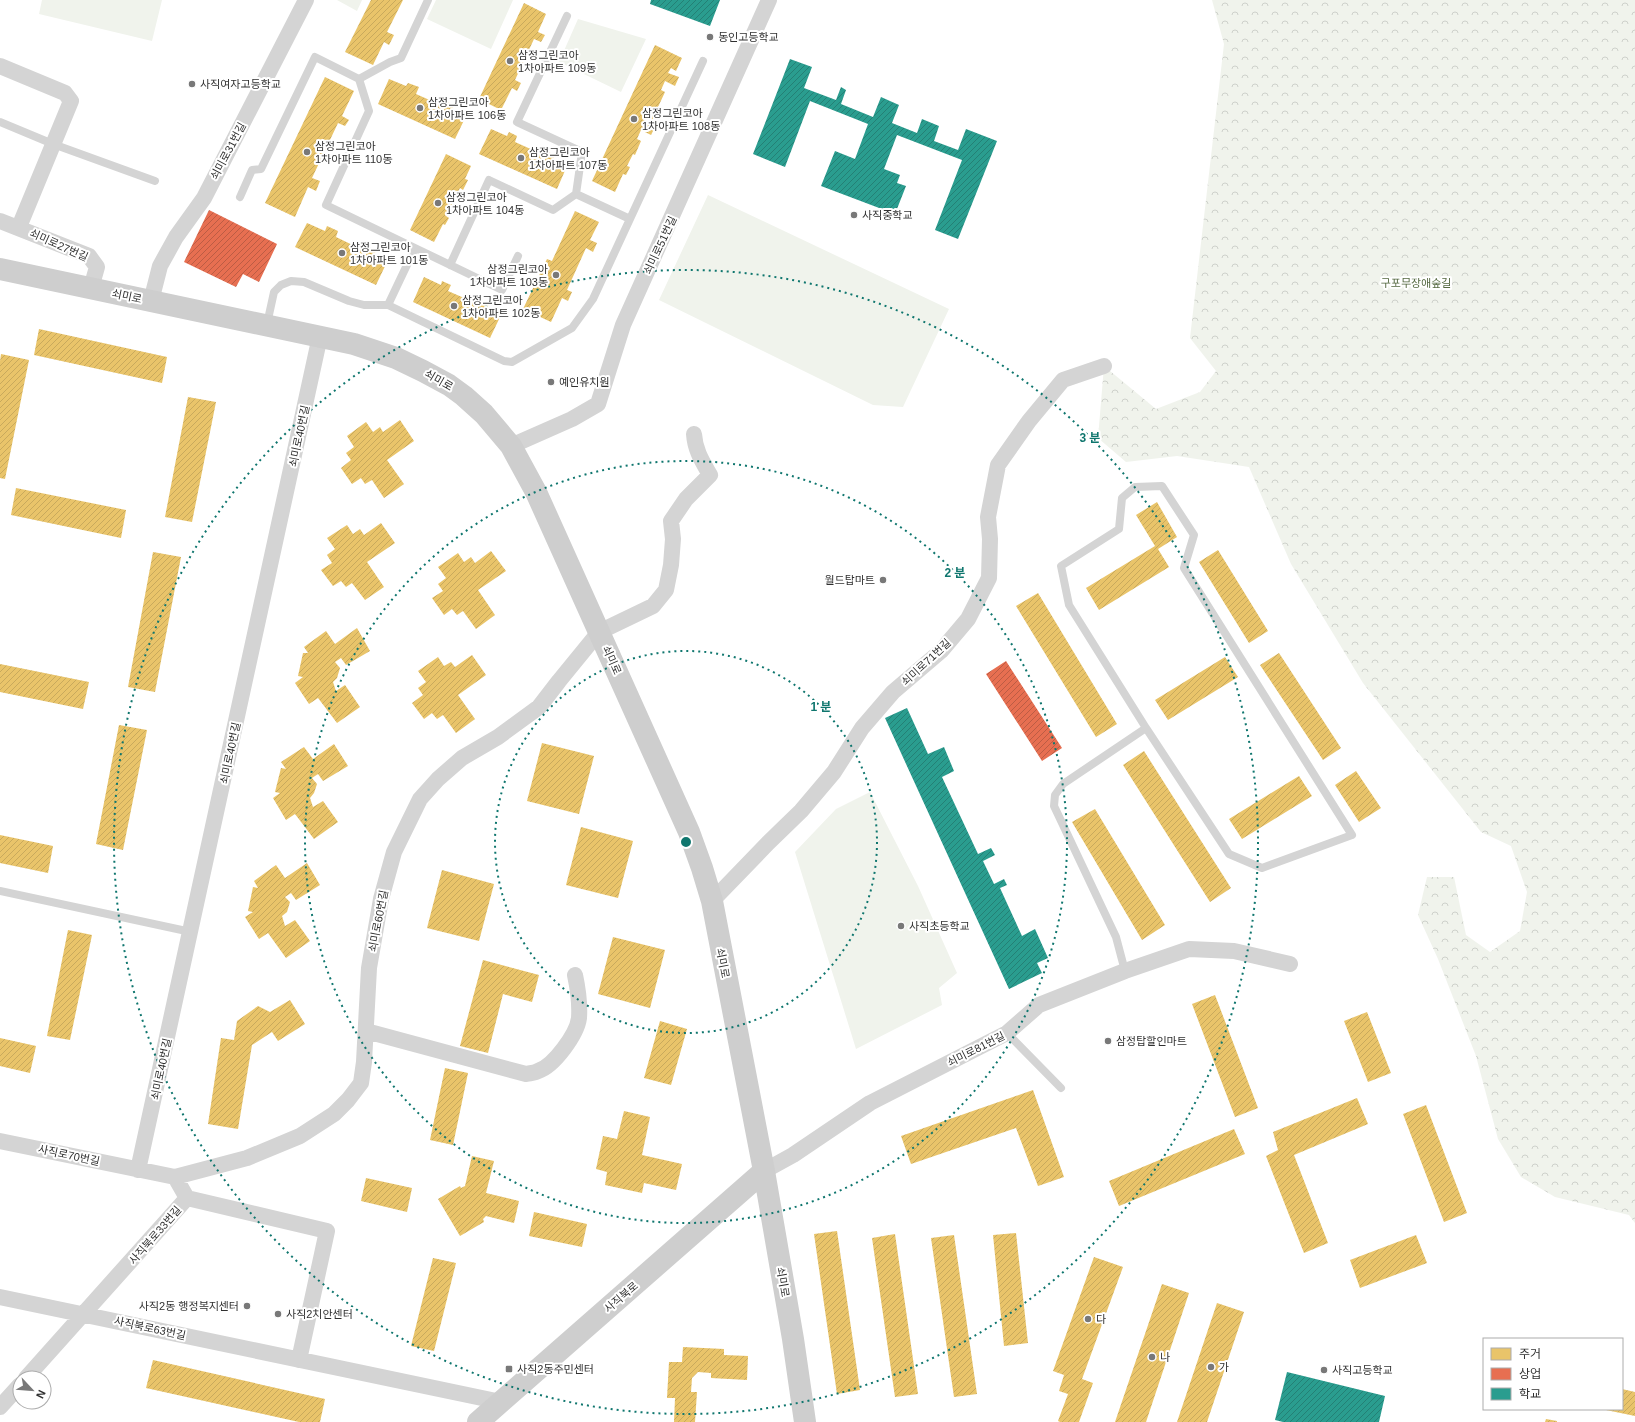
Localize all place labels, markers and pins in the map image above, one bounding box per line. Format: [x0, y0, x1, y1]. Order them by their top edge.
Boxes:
place label: 동인고등학교 [718, 31, 779, 43]
marker: 동인고등학교 [705, 32, 715, 42]
place label: 삼정그린코아 1차아파트 109동 [518, 49, 596, 74]
marker: 삼정그린코아 1차아파트 109동 [505, 56, 515, 66]
place label: 사직여자고등학교 [200, 78, 281, 90]
marker: 사직여자고등학교 [187, 79, 197, 89]
place label: 삼정그린코아 1차아파트 106동 [428, 96, 506, 121]
marker: 삼정그린코아 1차아파트 106동 [415, 103, 425, 113]
place label: 삼정그린코아 1차아파트 108동 [642, 107, 720, 132]
marker: 삼정그린코아 1차아파트 108동 [629, 114, 639, 124]
place label: 삼정그린코아 1차아파트 110동 [315, 140, 392, 165]
place label: 삼정그린코아 1차아파트 107동 [529, 146, 607, 171]
marker: 삼정그린코아 1차아파트 110동 [302, 147, 312, 157]
marker: 삼정그린코아 1차아파트 107동 [516, 153, 526, 163]
place label: 삼정그린코아 1차아파트 104동 [446, 191, 524, 216]
marker: 삼정그린코아 1차아파트 104동 [433, 198, 443, 208]
place label: 사직중학교 [862, 209, 913, 221]
marker: 사직중학교 [849, 210, 859, 220]
place label: 삼정그린코아 1차아파트 101동 [350, 241, 428, 266]
marker: 삼정그린코아 1차아파트 101동 [337, 248, 347, 258]
place label: 삼정그린코아 1차아파트 103동 [470, 263, 548, 288]
marker: 삼정그린코아 1차아파트 103동 [551, 270, 561, 280]
place label: 삼정그린코아 1차아파트 102동 [462, 294, 540, 319]
marker: 삼정그린코아 1차아파트 102동 [449, 301, 459, 311]
place label: 예인유치원 [559, 376, 610, 388]
marker: 예인유치원 [546, 377, 556, 387]
place label: 월드탑마트 [824, 574, 875, 586]
marker: 월드탑마트 [878, 575, 888, 585]
centre of rings [679, 835, 693, 849]
place label: 사직초등학교 [909, 920, 970, 932]
marker: 사직초등학교 [896, 921, 906, 931]
place label: 삼정탑할인마트 [1116, 1035, 1187, 1047]
marker: 삼정탑할인마트 [1103, 1036, 1113, 1046]
place label: 사직2동 행정복지센터 [139, 1300, 239, 1312]
marker: 사직2동 행정복지센터 [242, 1301, 252, 1311]
place label: 사직2치안센터 [286, 1308, 353, 1320]
marker: 사직2치안센터 [273, 1309, 283, 1319]
place label: 다 [1096, 1313, 1106, 1325]
marker: 다 [1083, 1314, 1093, 1324]
place label: 나 [1160, 1351, 1170, 1363]
marker: 나 [1147, 1352, 1157, 1362]
place label: 가 [1219, 1361, 1229, 1373]
marker: 가 [1206, 1362, 1216, 1372]
place label: 사직2동주민센터 [517, 1363, 594, 1375]
marker: 사직2동주민센터 [504, 1364, 514, 1374]
place label: 사직고등학교 [1332, 1364, 1393, 1376]
marker: 사직고등학교 [1319, 1365, 1329, 1375]

